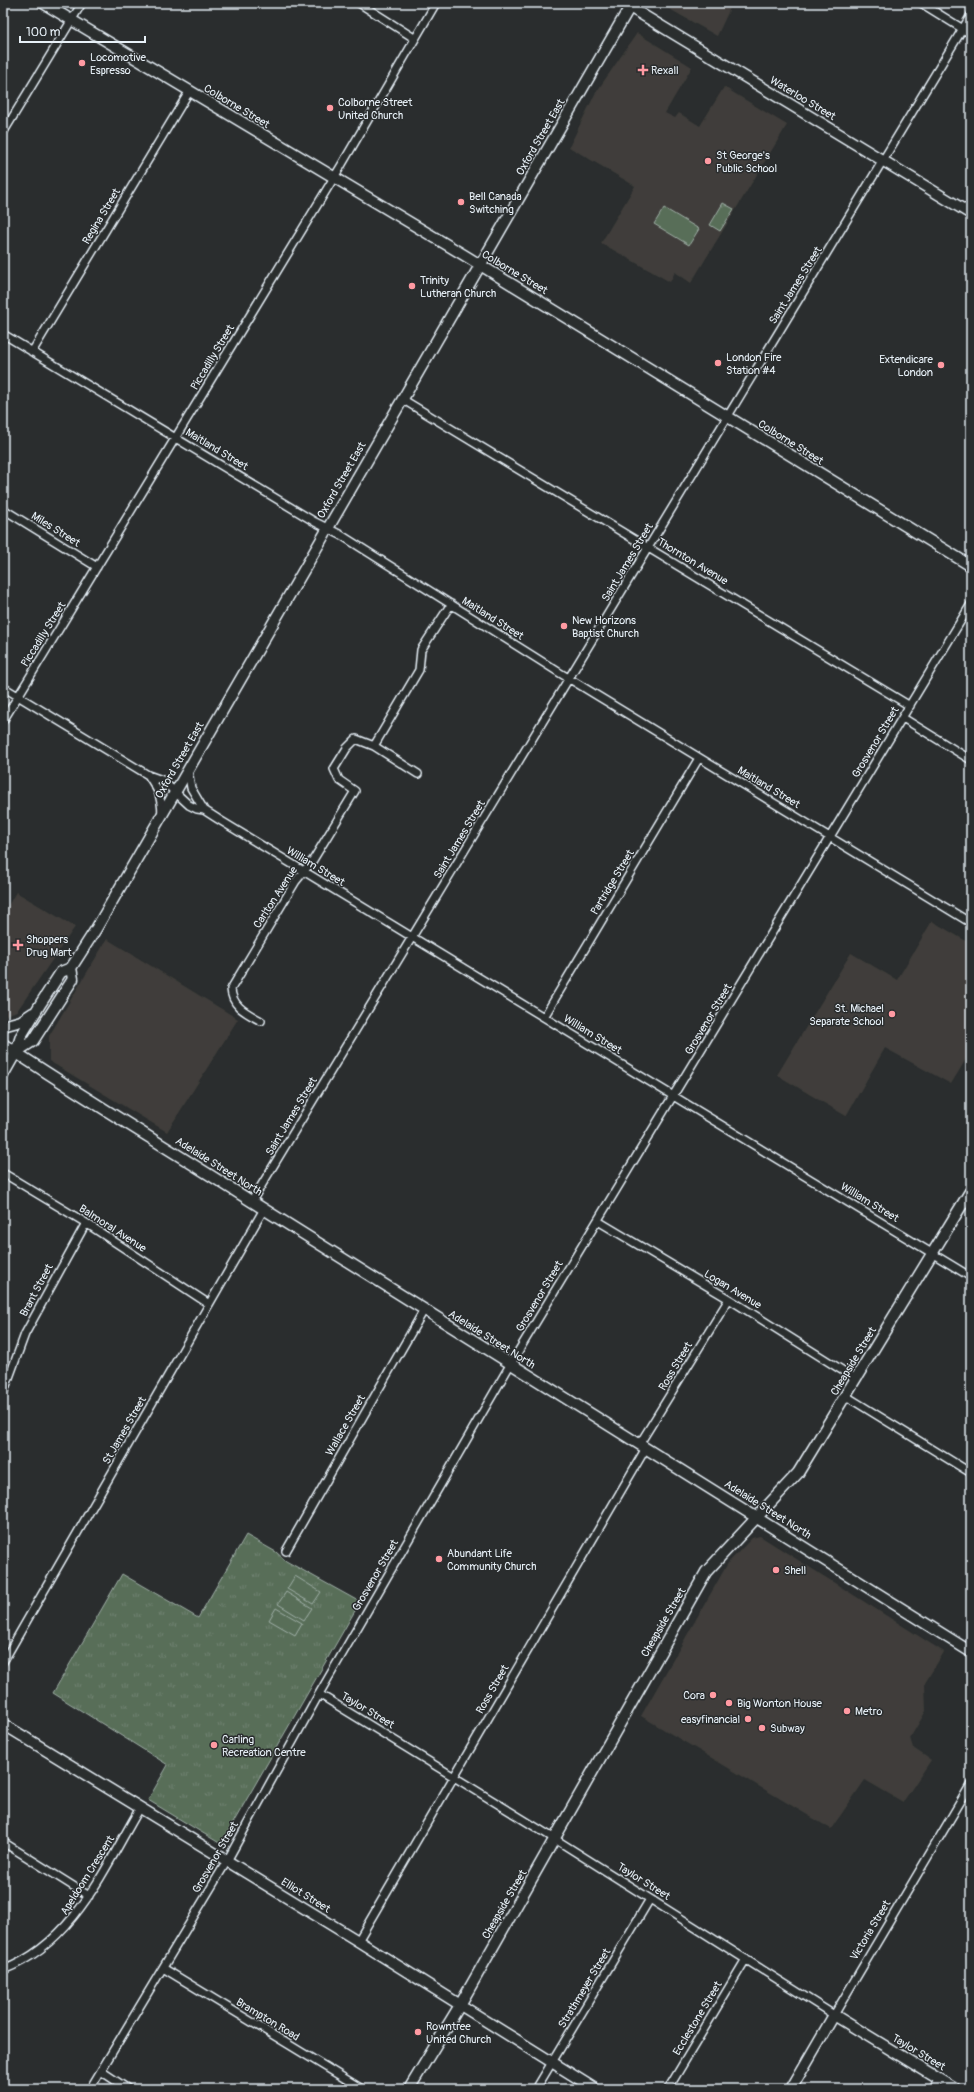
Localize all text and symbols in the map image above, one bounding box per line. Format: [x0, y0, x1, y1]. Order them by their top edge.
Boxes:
scale bar [20, 18, 145, 44]
text: 100 m [26, 25, 61, 40]
place label: Locomotive Espresso [90, 51, 147, 77]
marker: Locomotive Espresso [77, 58, 87, 68]
place label: Rexall [651, 64, 679, 77]
marker: Rexall [638, 65, 648, 75]
street label: Waterloo Street [767, 74, 839, 124]
street label: Colborne Street [201, 82, 272, 131]
place label: Colborne Street United Church [338, 96, 413, 122]
street label: Oxford Street East [513, 96, 568, 178]
marker: Colborne Street United Church [325, 103, 335, 113]
place label: St George's Public School [716, 149, 777, 175]
marker: St George's Public School [703, 156, 713, 166]
street label: Regina Street [80, 186, 123, 246]
place label: Bell Canada Switching [469, 190, 522, 216]
marker: Bell Canada Switching [456, 197, 466, 207]
street label: Saint James Street [766, 244, 825, 326]
street label: Colborne Street [479, 248, 550, 297]
place label: Trinity Lutheran Church [420, 274, 496, 300]
marker: Trinity Lutheran Church [407, 281, 417, 291]
street label: Piccadilly Street [188, 322, 237, 392]
place label: London Fire Station #4 [726, 351, 782, 377]
place label: Extendicare London [879, 353, 934, 379]
marker: London Fire Station #4 [713, 358, 723, 368]
marker: Extendicare London [936, 360, 946, 370]
street label: Colborne Street [756, 417, 826, 468]
street label: Maitland Street [183, 426, 251, 473]
street label: Oxford Street East [314, 439, 369, 521]
street label: Miles Street [29, 509, 83, 550]
street label: Saint James Street [599, 520, 656, 604]
street label: Thornton Avenue [655, 535, 731, 588]
street label: Maitland Street [459, 594, 527, 643]
street label: Piccadilly Street [18, 599, 69, 669]
place label: New Horizons Baptist Church [572, 614, 639, 640]
marker: New Horizons Baptist Church [559, 621, 569, 631]
street label: Grosvenor Street [849, 704, 902, 780]
street label: Oxford Street East [152, 719, 207, 801]
street label: Maitland Street [735, 764, 803, 811]
street label: Saint James Street [431, 797, 488, 881]
street label: William Street [284, 844, 348, 889]
street label: Partridge Street [588, 847, 637, 917]
street label: Carlton Avenue [251, 863, 301, 931]
place label: Shoppers Drug Mart [26, 933, 72, 959]
marker: Shoppers Drug Mart [13, 940, 23, 950]
street label: Grosvenor Street [682, 981, 735, 1057]
place label: St. Michael Separate School [809, 1002, 884, 1028]
marker: St. Michael Separate School [887, 1009, 897, 1019]
street label: William Street [561, 1012, 625, 1057]
street label: Saint James Street [263, 1074, 320, 1158]
street label: Adelaide Street North [173, 1134, 265, 1198]
street label: William Street [838, 1180, 902, 1225]
street label: Balmoral Avenue [77, 1202, 149, 1255]
street label: Grosvenor Street [513, 1258, 566, 1334]
street label: Brant Street [17, 1261, 56, 1319]
street label: Logan Avenue [702, 1267, 764, 1312]
street label: Adelaide Street North [446, 1307, 538, 1371]
street label: Cheapside Street [828, 1324, 879, 1398]
street label: Ross Street [656, 1339, 695, 1393]
street label: Wallace Street [323, 1392, 368, 1458]
street label: St James Street [100, 1394, 149, 1466]
street label: Adelaide Street North [722, 1477, 814, 1541]
street label: Grosvenor Street [350, 1537, 401, 1613]
place label: Abundant Life Community Church [447, 1547, 536, 1573]
marker: Abundant Life Community Church [434, 1554, 444, 1564]
place label: Shell [784, 1564, 806, 1577]
marker: Shell [771, 1565, 781, 1575]
street label: Cheapside Street [638, 1585, 689, 1659]
street label: Ross Street [473, 1662, 512, 1716]
street label: Taylor Street [339, 1689, 397, 1732]
place label: Cora [683, 1689, 705, 1702]
marker: Cora [708, 1690, 718, 1700]
place label: Big Wonton House [737, 1697, 823, 1710]
marker: Big Wonton House [724, 1698, 734, 1708]
place label: Metro [855, 1705, 882, 1718]
marker: Metro [842, 1706, 852, 1716]
place label: easyfinancial [681, 1713, 740, 1726]
marker: easyfinancial [743, 1714, 753, 1724]
place label: Subway [770, 1722, 805, 1735]
marker: Subway [757, 1723, 767, 1733]
place label: Carling Recreation Centre [222, 1733, 306, 1759]
marker: Carling Recreation Centre [209, 1740, 219, 1750]
street label: Grosvenor Street [190, 1819, 241, 1895]
street label: Apeldoom Crescent [58, 1833, 117, 1917]
street label: Taylor Street [615, 1860, 673, 1903]
street label: Cheapside Street [479, 1867, 530, 1941]
street label: Elliot Street [279, 1875, 333, 1916]
street label: Victoria Street [847, 1897, 894, 1963]
street label: Strathmeyer Street [556, 1946, 614, 2030]
street label: Ecclestone Street [670, 1978, 725, 2058]
street label: Brampton Road [234, 1995, 302, 2044]
place label: Rowntree United Church [426, 2020, 491, 2046]
marker: Rowntree United Church [413, 2027, 423, 2037]
street label: Taylor Street [890, 2031, 948, 2074]

